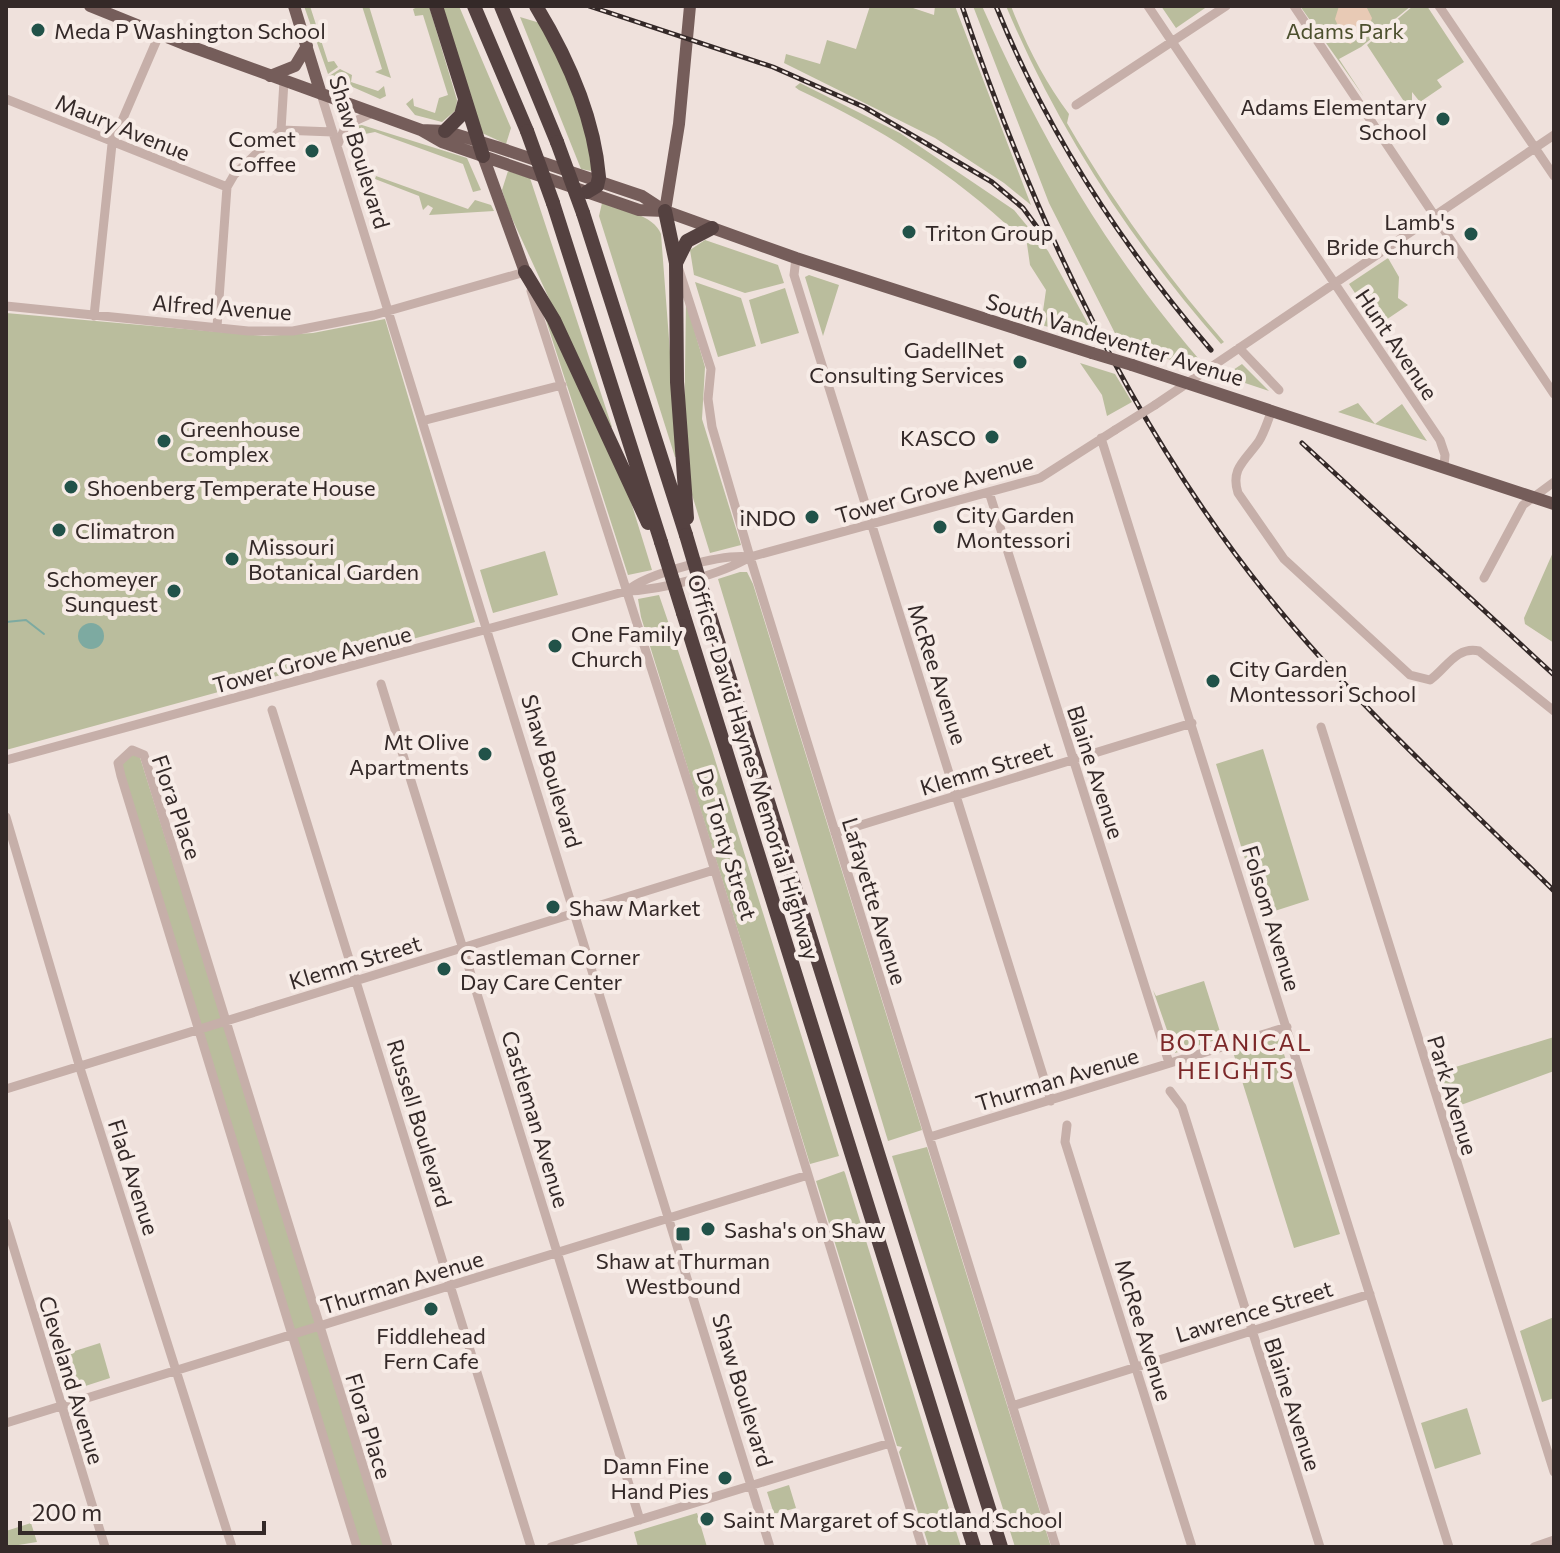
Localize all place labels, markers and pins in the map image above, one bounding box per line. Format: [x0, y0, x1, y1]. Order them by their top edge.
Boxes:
place label: Meda P Washington School [54, 17, 326, 44]
marker: Meda P Washington School [29, 21, 47, 39]
place label: Adams Elementary School [1240, 93, 1427, 145]
marker: Adams Elementary School [1434, 110, 1452, 128]
place label: Comet Coffee [228, 125, 296, 177]
marker: Comet Coffee [303, 142, 321, 160]
place label: Lamb's Bride Church [1326, 208, 1455, 260]
place label: Triton Group [925, 219, 1054, 246]
marker: Triton Group [900, 223, 918, 241]
marker: Lamb's Bride Church [1462, 225, 1480, 243]
place label: GadellNet Consulting Services [809, 336, 1004, 388]
marker: GadellNet Consulting Services [1011, 353, 1029, 371]
place label: Greenhouse Complex [180, 415, 300, 467]
place label: KASCO [900, 424, 976, 451]
marker: KASCO [983, 428, 1001, 446]
marker: Greenhouse Complex [155, 432, 173, 450]
place label: Shoenberg Temperate House [87, 474, 376, 501]
marker: Shoenberg Temperate House [62, 478, 80, 496]
place label: City Garden Montessori [956, 501, 1074, 553]
place label: iNDO [740, 504, 796, 531]
marker: iNDO [803, 508, 821, 526]
place label: Climatron [75, 517, 175, 544]
marker: City Garden Montessori [931, 518, 949, 536]
marker: Climatron [50, 521, 68, 539]
place label: Missouri Botanical Garden [248, 533, 419, 585]
marker: Missouri Botanical Garden [223, 550, 241, 568]
place label: Schomeyer Sunquest [47, 565, 158, 617]
marker: Schomeyer Sunquest [165, 582, 183, 600]
place label: One Family Church [571, 620, 683, 672]
marker: One Family Church [546, 637, 564, 655]
place label: City Garden Montessori School [1229, 655, 1416, 707]
marker: City Garden Montessori School [1204, 672, 1222, 690]
place label: Mt Olive Apartments [349, 728, 469, 780]
marker: Mt Olive Apartments [476, 745, 494, 763]
place label: Shaw Market [569, 894, 701, 921]
marker: Shaw Market [544, 898, 562, 916]
place label: Castleman Corner Day Care Center [460, 943, 640, 995]
marker: Castleman Corner Day Care Center [435, 960, 453, 978]
place label: Sasha's on Shaw [724, 1216, 886, 1243]
marker: Sasha's on Shaw [699, 1220, 717, 1238]
marker: Shaw at Thurman Westbound [674, 1225, 692, 1243]
place label: Shaw at Thurman Westbound [596, 1247, 770, 1299]
marker: Fiddlehead Fern Cafe [422, 1300, 440, 1318]
place label: Fiddlehead Fern Cafe [376, 1322, 486, 1374]
place label: Damn Fine Hand Pies [603, 1452, 709, 1504]
marker: Damn Fine Hand Pies [716, 1469, 734, 1487]
place label: Saint Margaret of Scotland School [723, 1506, 1063, 1533]
marker: Saint Margaret of Scotland School [698, 1510, 716, 1528]

